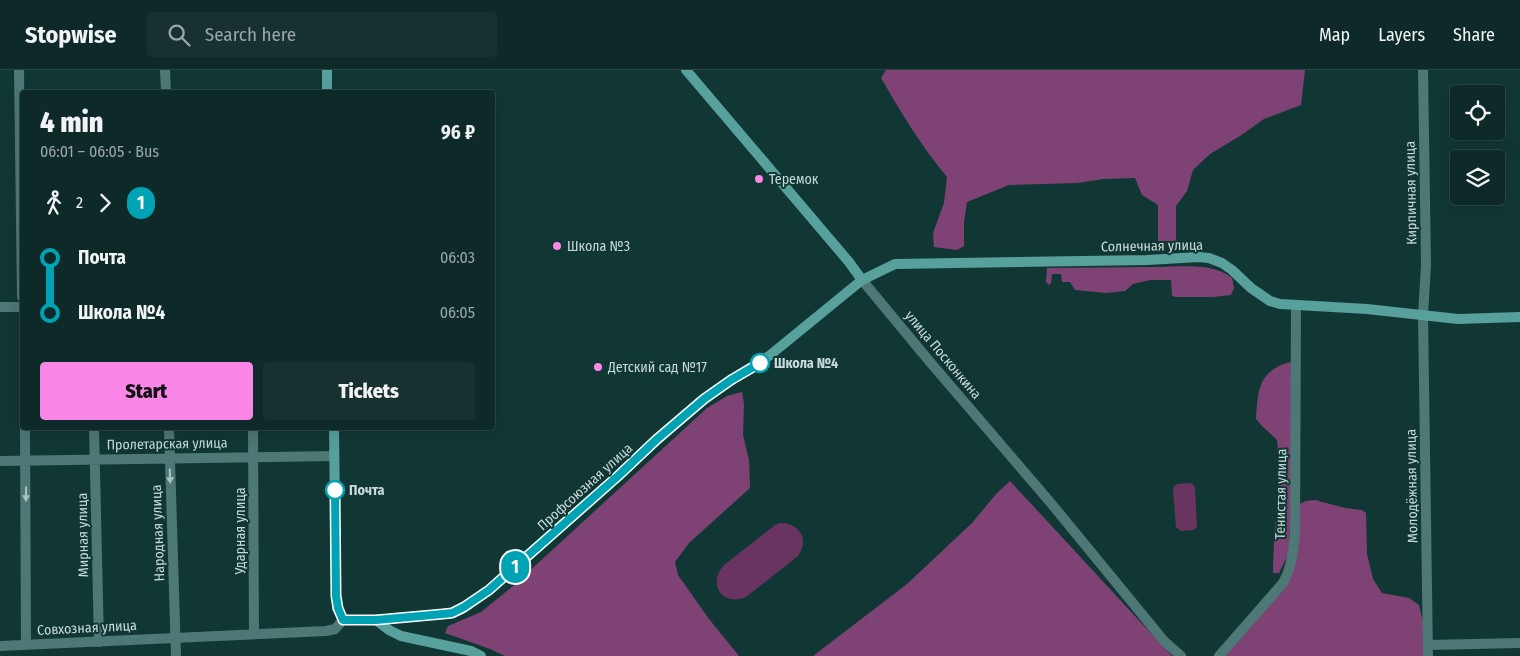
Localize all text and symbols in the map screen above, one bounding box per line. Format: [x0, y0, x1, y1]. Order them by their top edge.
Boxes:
search box [147, 12, 497, 57]
text: Stopwise [25, 21, 117, 49]
icon: search [165, 21, 193, 49]
text: Search here [205, 23, 296, 46]
text: Map [1319, 24, 1350, 46]
text: Layers [1378, 24, 1425, 46]
text: Share [1453, 24, 1495, 46]
map controls [1450, 85, 1505, 205]
button: locate [1450, 85, 1505, 140]
text: 4 min [40, 106, 103, 139]
text: 96 ₽ [441, 121, 475, 144]
street label: Кирпичная улица [1402, 141, 1420, 245]
text: 06:01 – 06:05 · Bus [40, 142, 159, 161]
button: layers [1450, 150, 1505, 205]
place label: Теремок [769, 171, 819, 188]
marker: Теремок [753, 173, 765, 185]
icon: walk [40, 189, 68, 217]
icon: forward [91, 189, 119, 217]
text: 1 [137, 192, 145, 214]
text: 2 [76, 193, 83, 212]
street label: Солнечная улица [1101, 237, 1203, 255]
place label: Школа №3 [567, 238, 630, 255]
marker: Школа №3 [551, 240, 563, 252]
text: Почта [78, 246, 126, 269]
text: 06:03 [440, 248, 475, 267]
text: Школа №4 [78, 301, 165, 324]
text: 06:05 [440, 303, 475, 322]
street label: улица Посконкина [901, 307, 985, 403]
marker: Школа №4 [750, 353, 770, 373]
place label: Школа №4 [774, 355, 838, 372]
place label: Детский сад №17 [607, 359, 707, 376]
marker: Детский сад №17 [592, 361, 604, 373]
button: Start [40, 362, 253, 420]
button: Tickets [263, 362, 475, 420]
street label: Молодёжная улица [1403, 429, 1421, 543]
street label: Пролетарская улица [106, 434, 228, 454]
street label: Профсоюзная улица [534, 440, 636, 534]
street label: Тенистая улица [1272, 448, 1290, 540]
one-way arrow [167, 468, 175, 484]
marker: Почта [325, 480, 345, 500]
place label: Почта [349, 482, 384, 499]
street label: Народная улица [148, 484, 168, 582]
one-way arrow [22, 486, 30, 502]
street label: Ударная улица [232, 487, 249, 576]
street label: Мирная улица [74, 492, 92, 577]
line badge: 1 [499, 551, 531, 583]
text: 1 [511, 556, 519, 578]
street label: Совхозная улица [37, 617, 137, 639]

